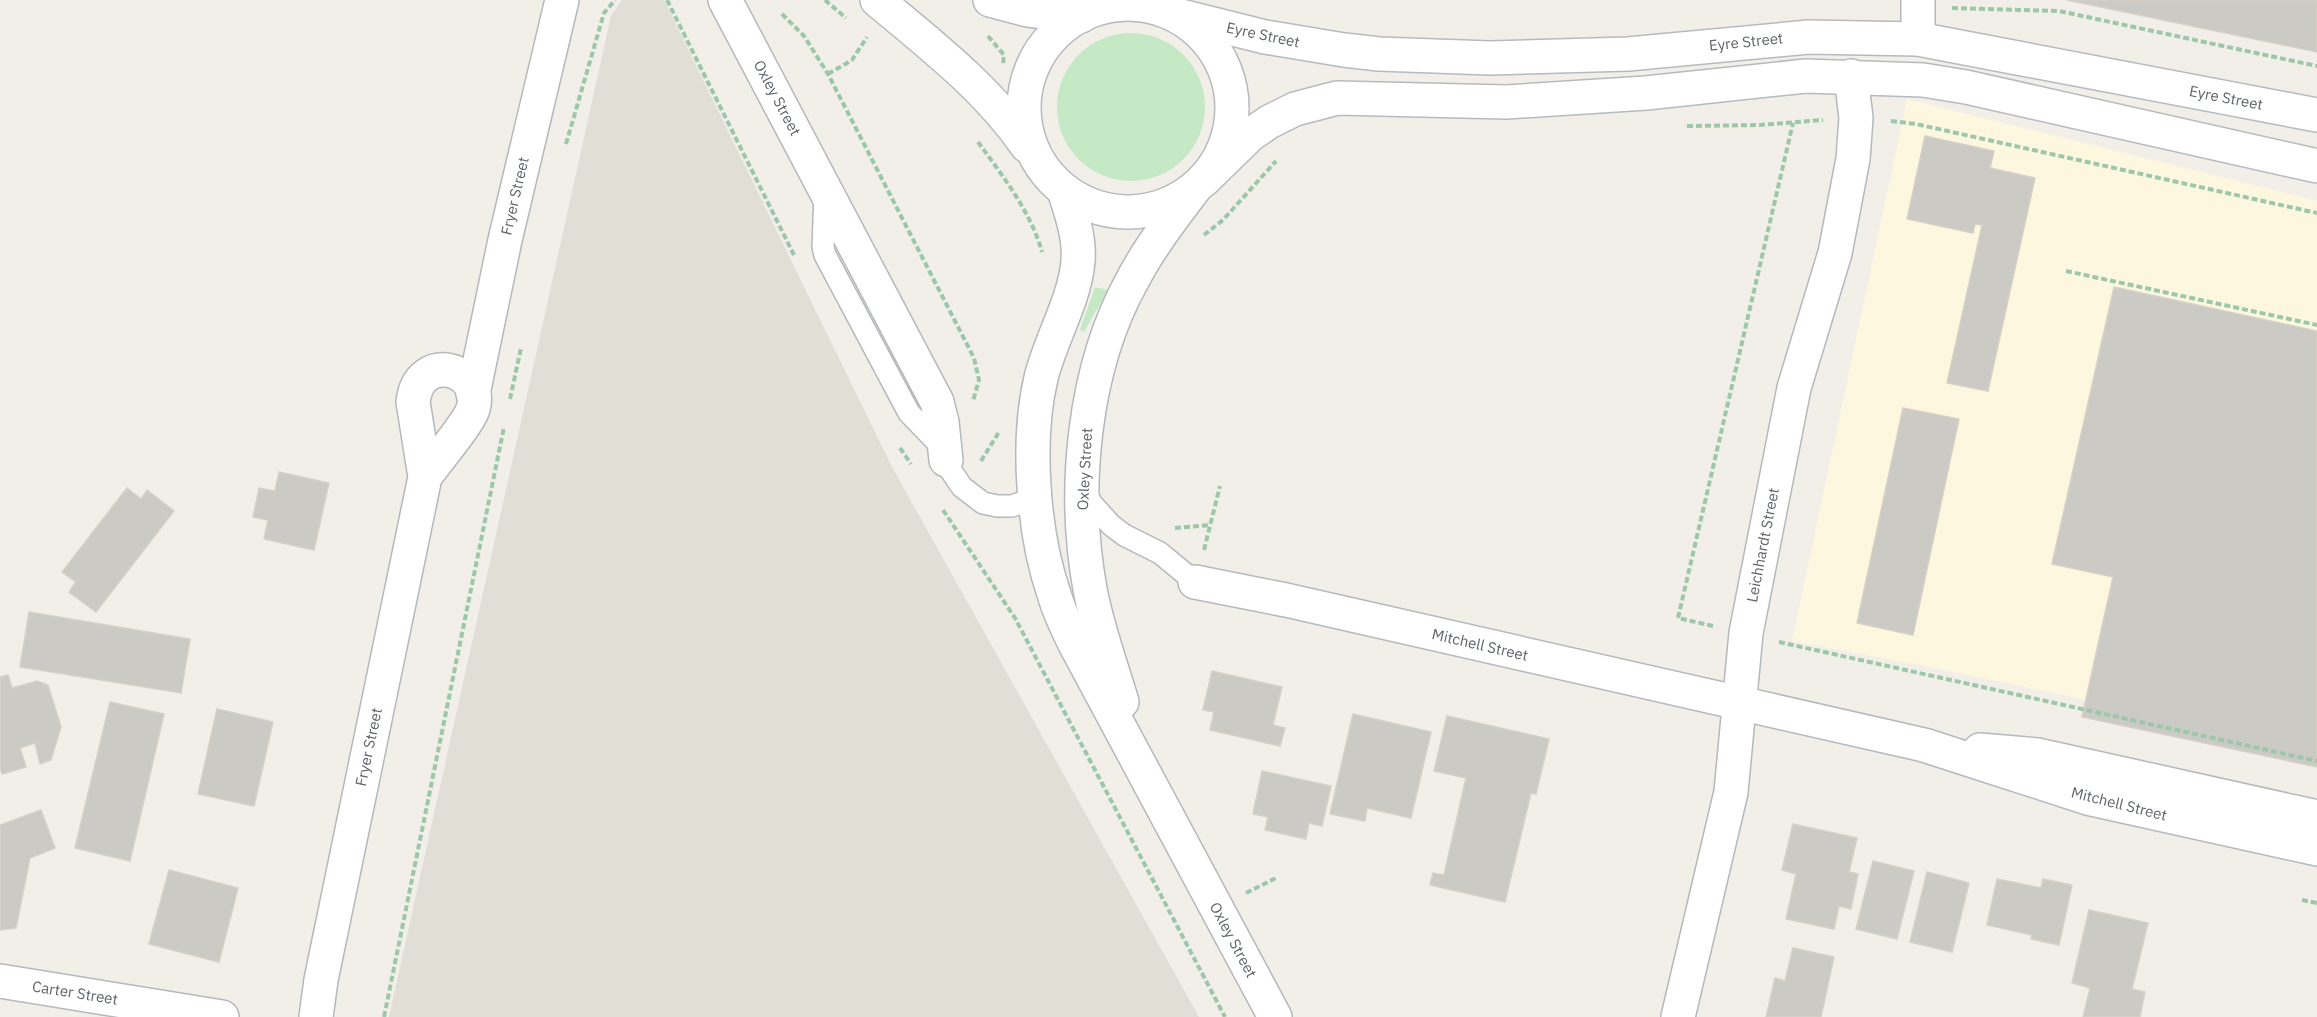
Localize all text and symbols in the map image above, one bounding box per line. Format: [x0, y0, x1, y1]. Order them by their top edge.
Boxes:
street label: Eyre Street [1225, 17, 1302, 52]
street label: Eyre Street [1708, 28, 1784, 55]
street label: Oxley Street [750, 57, 805, 139]
street label: Eyre Street [2188, 81, 2265, 114]
street label: Fryer Street [496, 155, 533, 237]
street label: Oxley Street [1073, 427, 1096, 511]
street label: Leichhardt Street [1742, 486, 1783, 604]
street label: Mitchell Street [1430, 624, 1530, 665]
street label: Fryer Street [351, 706, 386, 788]
street label: Mitchell Street [2069, 782, 2169, 825]
street label: Oxley Street [1206, 899, 1261, 981]
street label: Carter Street [31, 976, 119, 1009]

